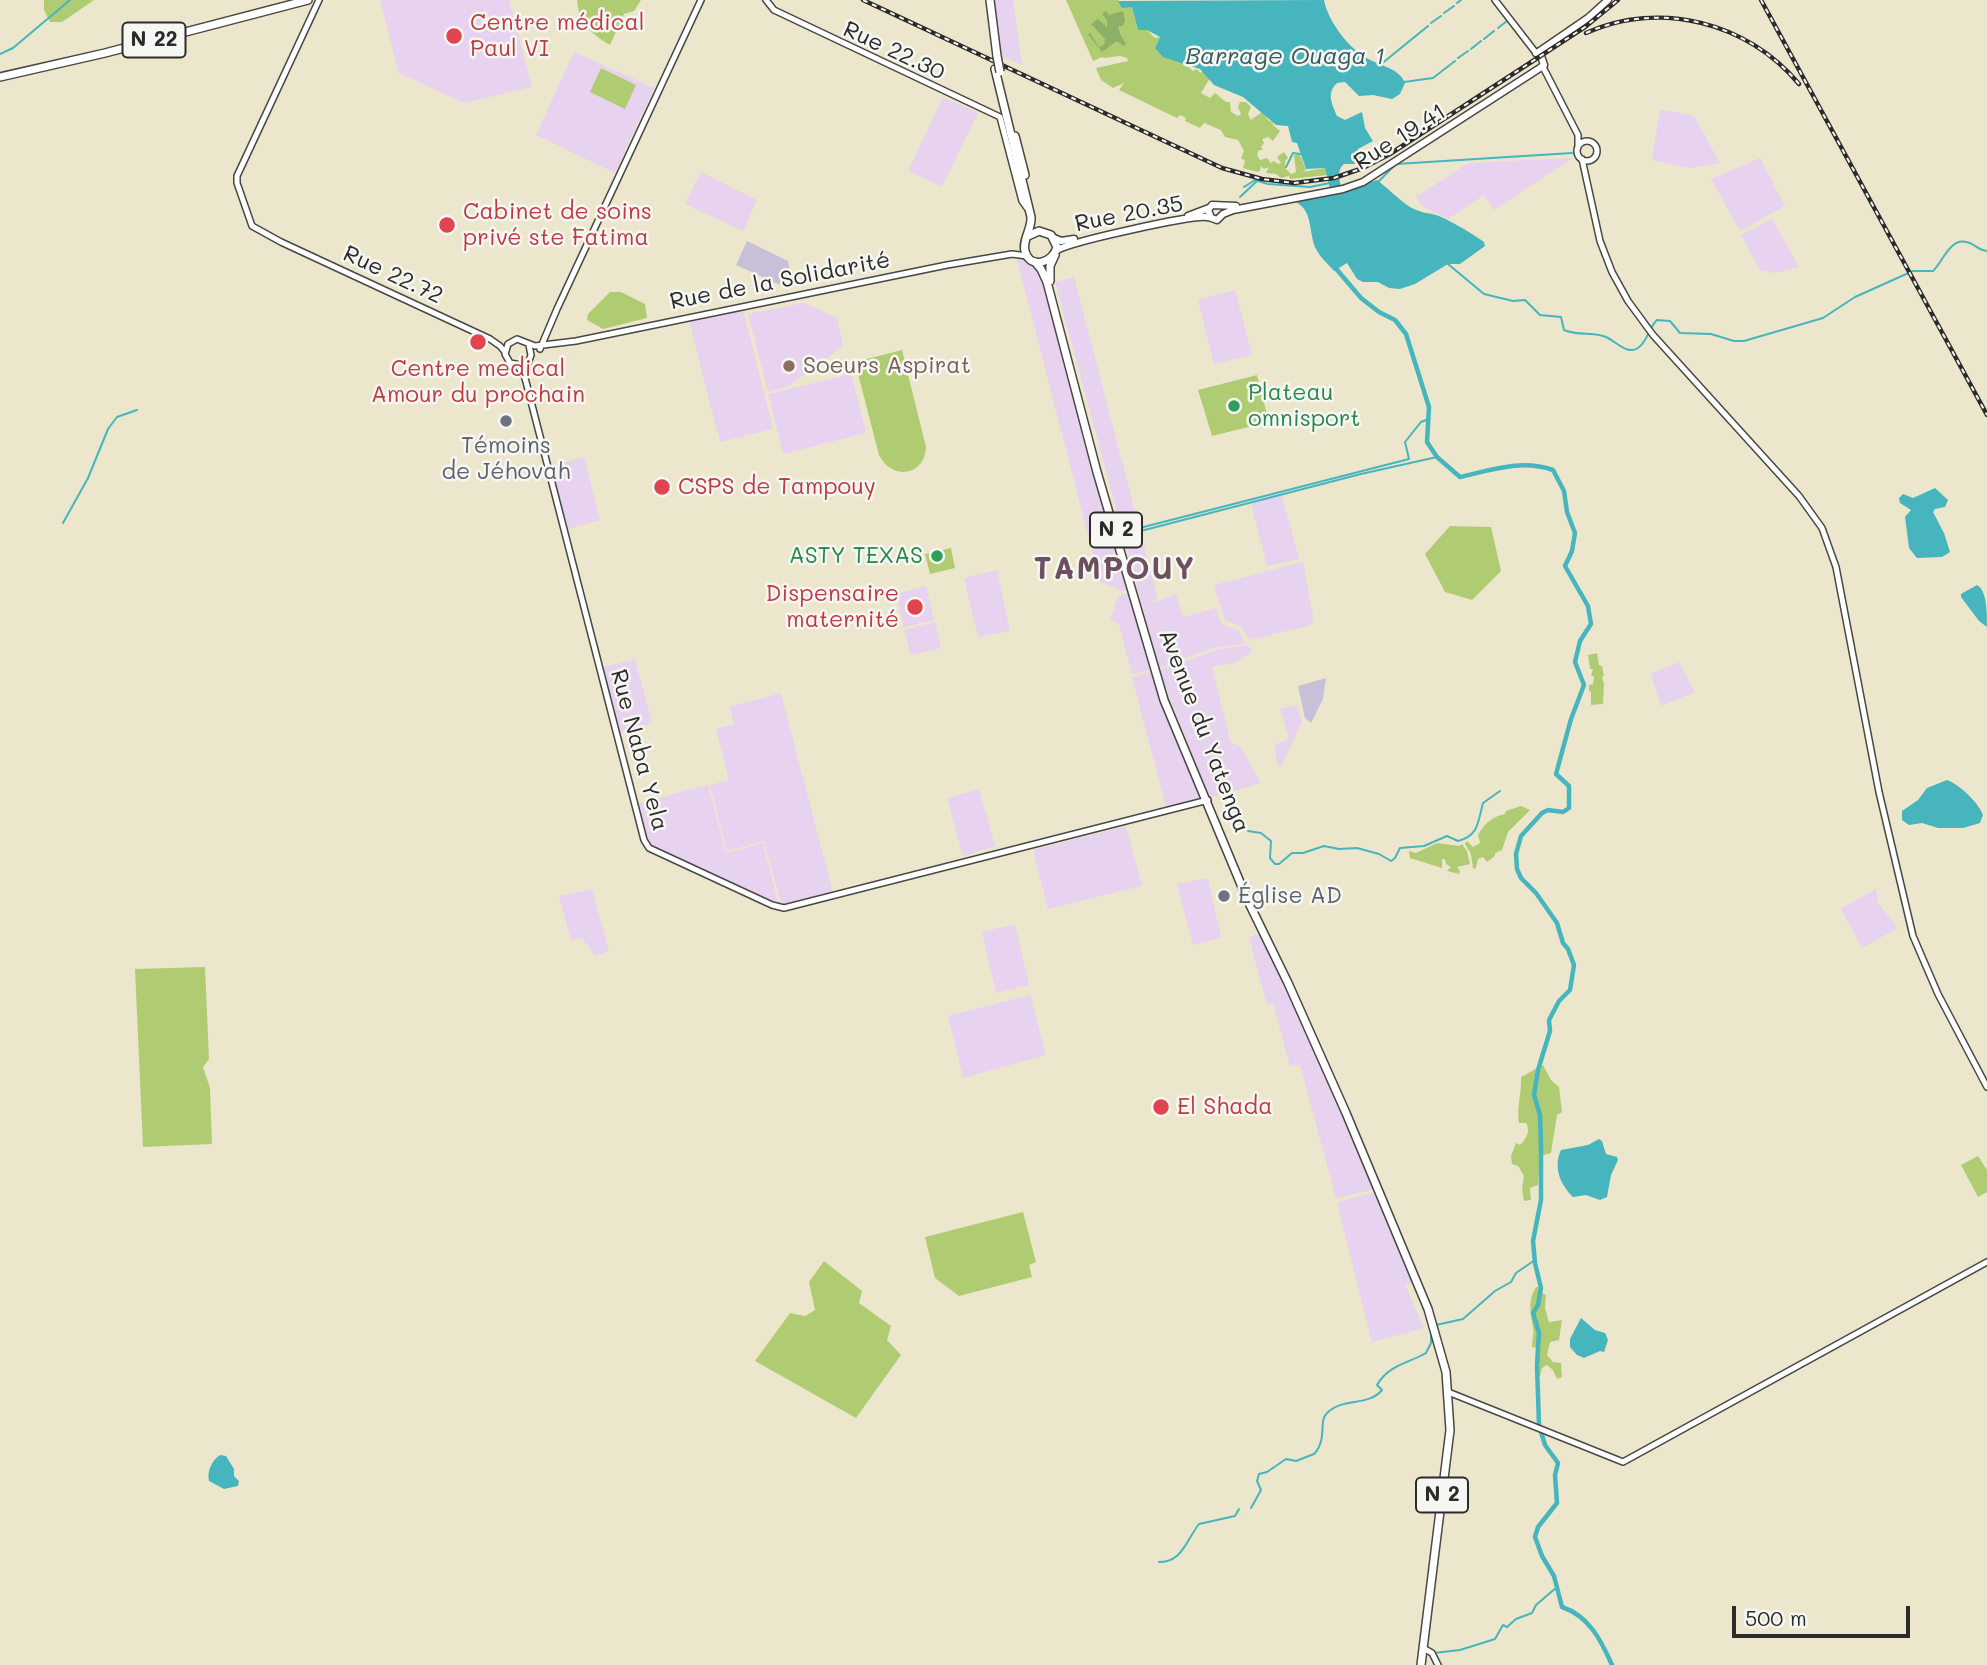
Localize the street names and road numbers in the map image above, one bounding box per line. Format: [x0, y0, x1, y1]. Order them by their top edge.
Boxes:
street label: Rue 22.30 [839, 15, 949, 87]
road number: N 22 [122, 22, 186, 58]
street label: Rue 19.41 [1349, 98, 1451, 176]
street label: Rue 20.35 [1073, 190, 1185, 238]
street label: Rue 22.72 [339, 240, 447, 310]
street label: Rue de la Solidarité [668, 246, 892, 316]
road number: N 2 [1090, 512, 1142, 548]
street label: Avenue du Yatenga [1152, 625, 1256, 837]
street label: Rue Naba Yela [604, 666, 674, 834]
road number: N 2 [1416, 1478, 1468, 1512]

